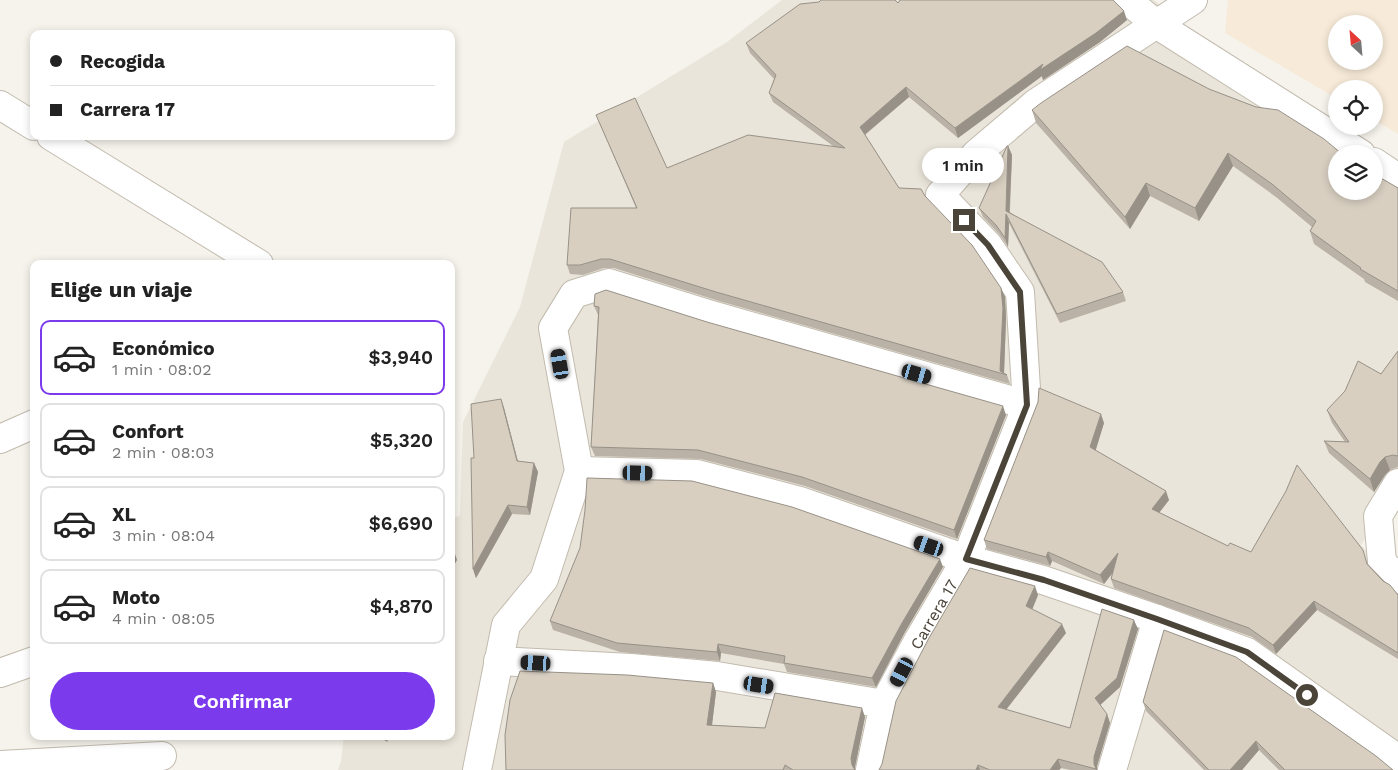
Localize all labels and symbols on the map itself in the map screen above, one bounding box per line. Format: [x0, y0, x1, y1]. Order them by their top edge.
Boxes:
north arrow [1328, 15, 1382, 70]
callout: 1 min [923, 148, 1005, 182]
route end [953, 209, 975, 231]
car [550, 348, 569, 380]
car [900, 363, 933, 385]
car [622, 465, 653, 481]
car [912, 534, 945, 558]
street label: Carrera 17 [906, 576, 961, 652]
car [520, 655, 551, 671]
car [888, 655, 915, 689]
car [743, 675, 774, 695]
route start [1296, 684, 1318, 706]

